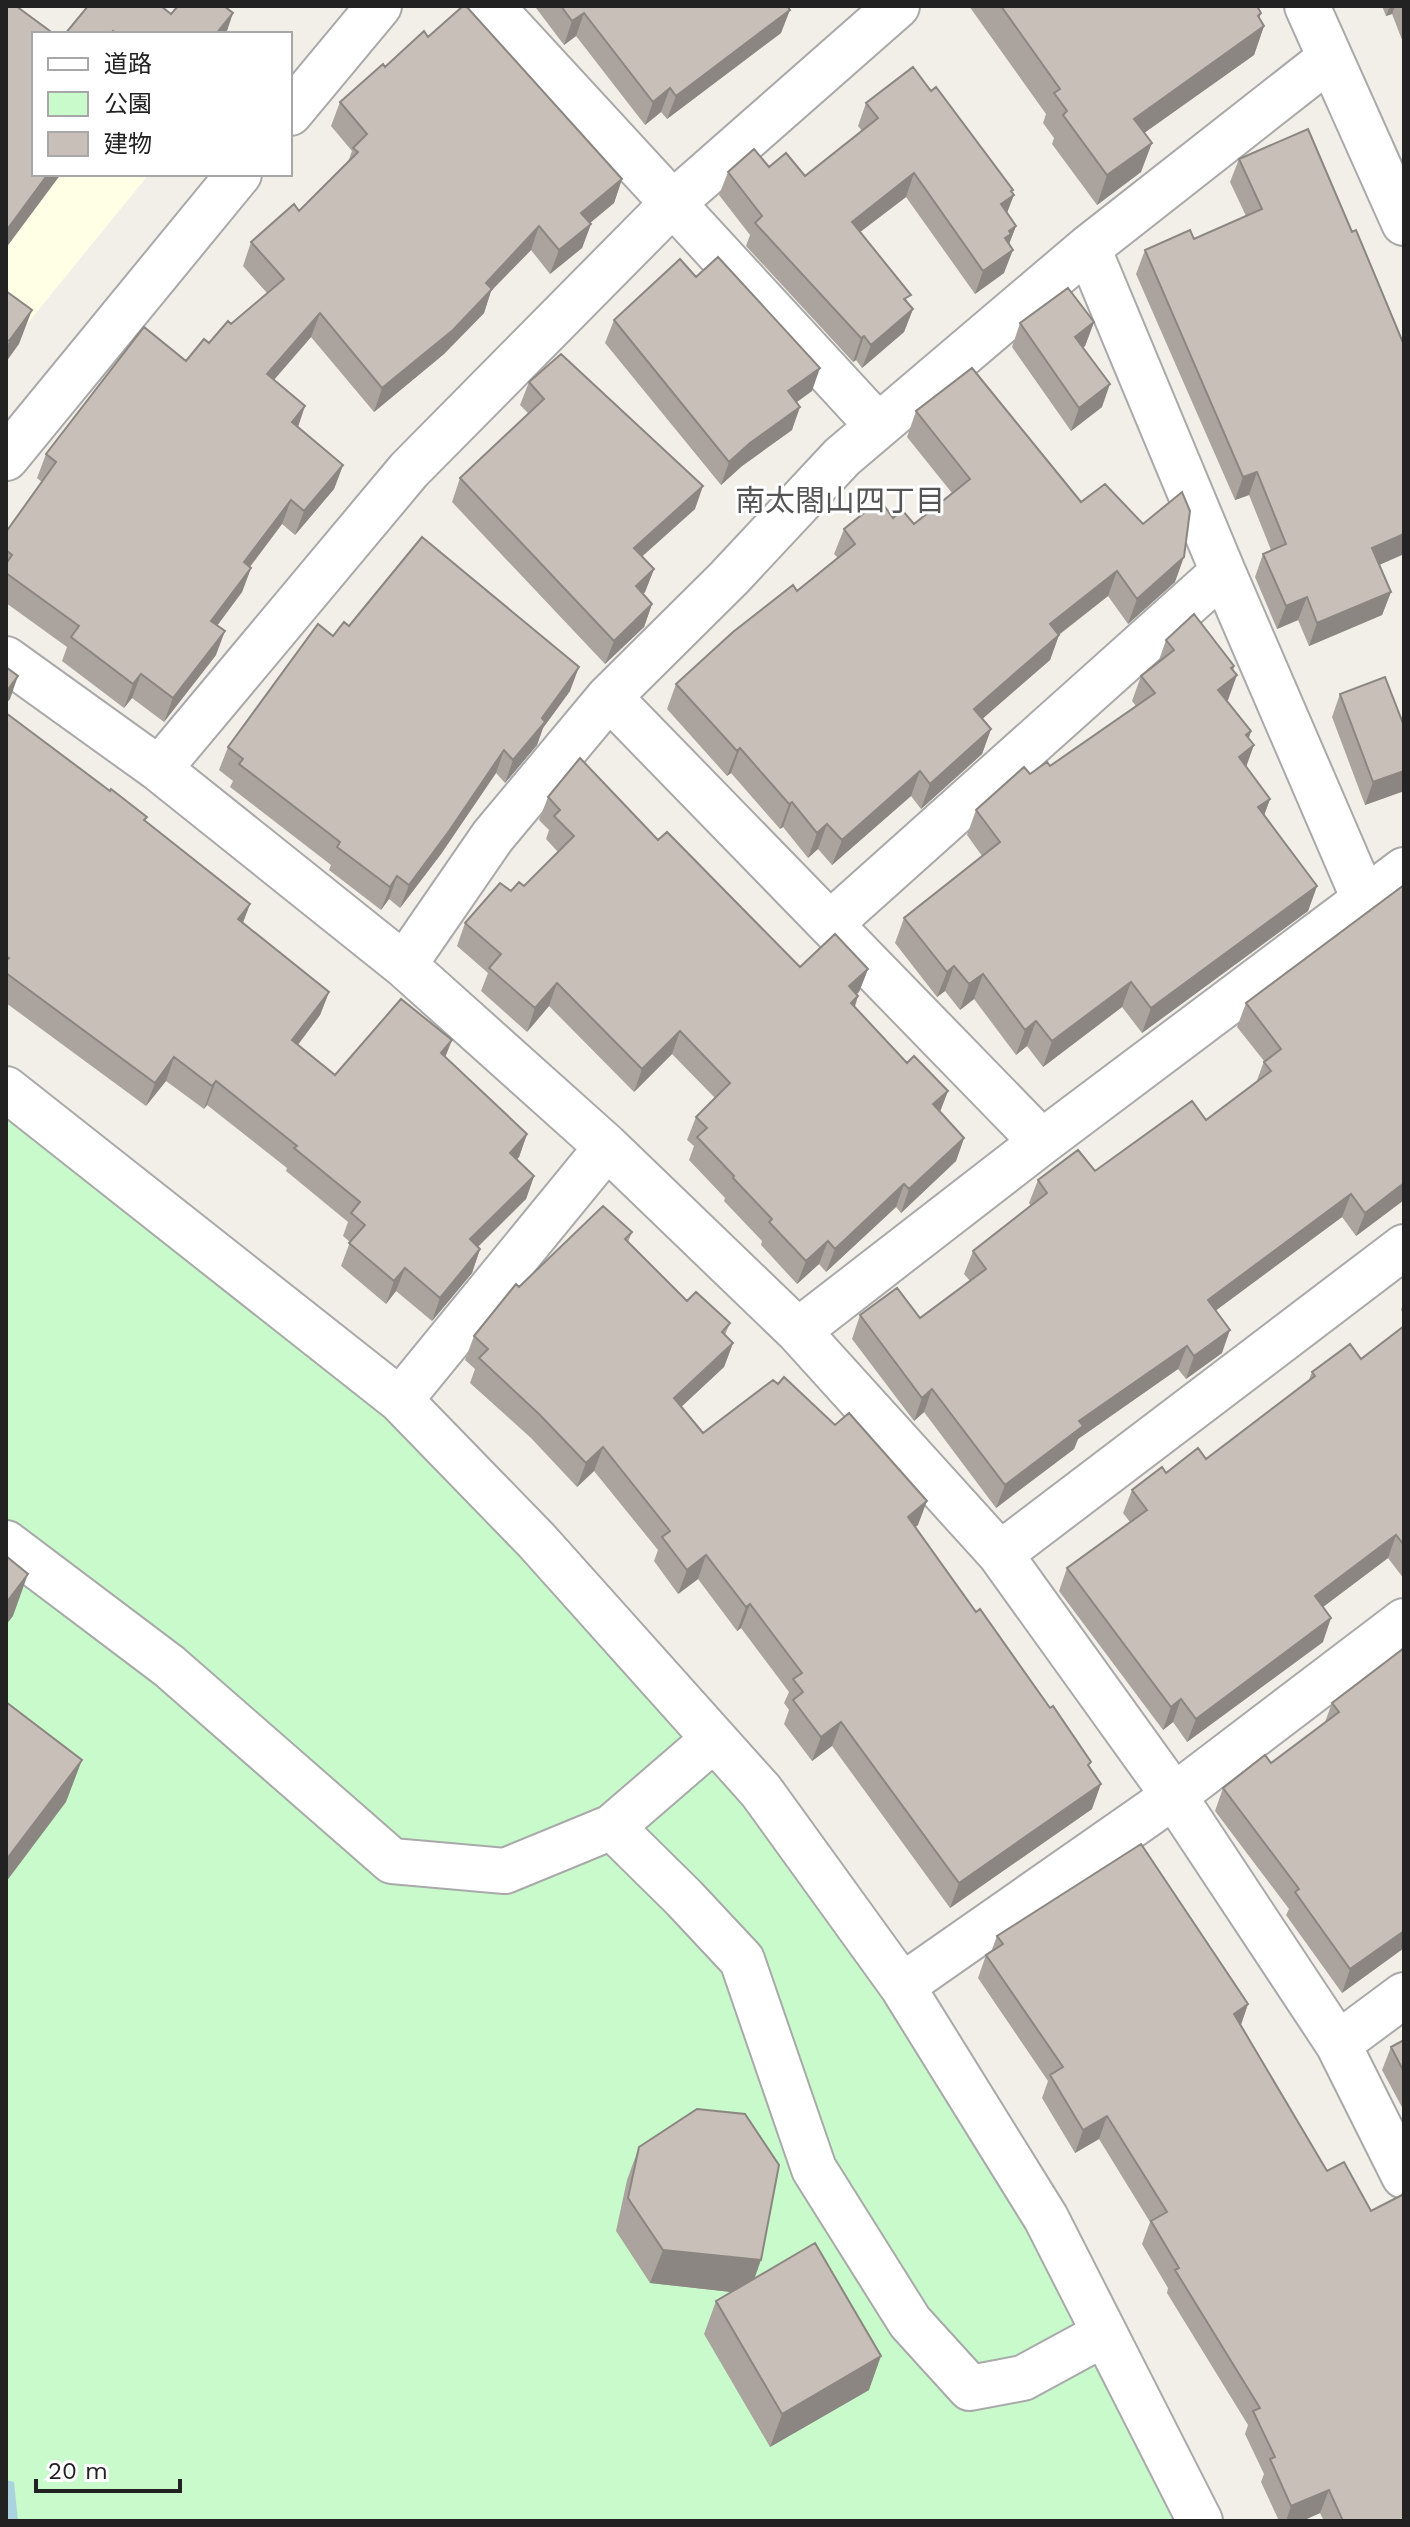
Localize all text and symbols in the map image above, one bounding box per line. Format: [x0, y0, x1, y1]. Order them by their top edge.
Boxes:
legend [32, 32, 292, 176]
text: 道路 [104, 50, 152, 78]
text: 公園 [104, 90, 152, 118]
text: 建物 [104, 130, 152, 158]
district label: 南太閤山四丁目 [735, 483, 945, 518]
scale bar [36, 2443, 180, 2493]
text: 20 m [48, 2457, 108, 2485]

